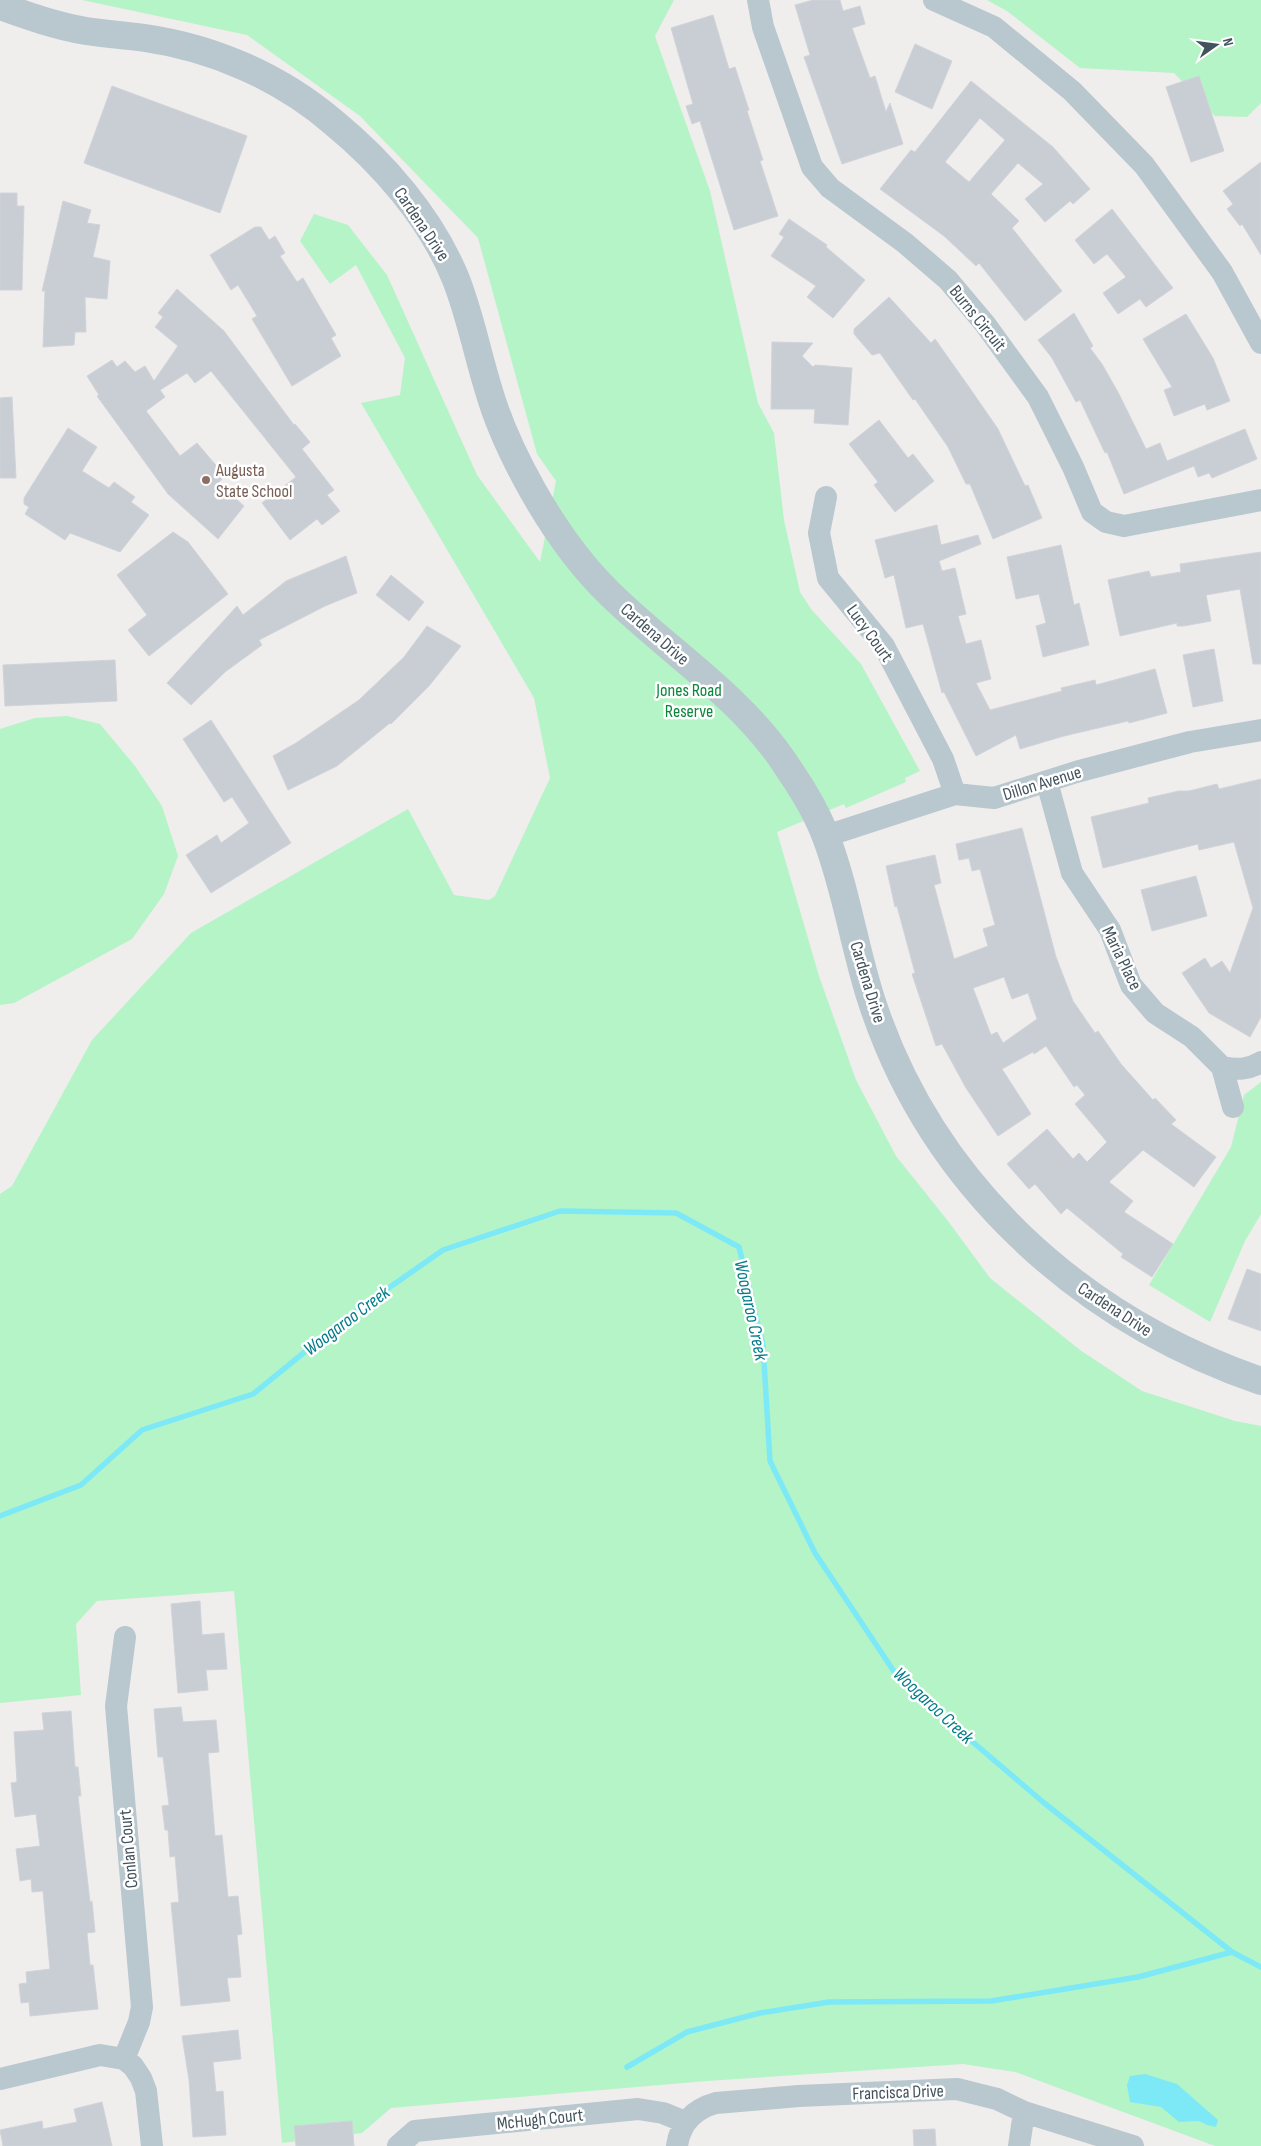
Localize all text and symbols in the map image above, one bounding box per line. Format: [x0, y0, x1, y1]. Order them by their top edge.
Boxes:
north arrow [1191, 20, 1241, 70]
text: N [1219, 36, 1237, 48]
street label: Cardena Drive [389, 184, 454, 265]
street label: Burns Circuit [945, 281, 1011, 356]
place label: Augusta State School [215, 460, 292, 502]
marker: Augusta State School [200, 474, 212, 486]
street label: Cardena Drive [616, 599, 693, 670]
street label: Lucy Court [842, 601, 898, 666]
park label: Jones Road Reserve [655, 680, 722, 722]
street label: Dillon Avenue [1000, 762, 1084, 805]
street label: Maria Place [1097, 923, 1146, 993]
street label: Cardena Drive [845, 939, 890, 1025]
water label: Woogaroo Creek [729, 1258, 773, 1363]
street label: Cardena Drive [1074, 1278, 1156, 1341]
water label: Woogaroo Creek [299, 1281, 395, 1361]
water label: Woogaroo Creek [888, 1663, 979, 1750]
street label: Conlan Court [115, 1808, 142, 1889]
street label: Francisca Drive [852, 2080, 944, 2105]
street label: McHugh Court [496, 2104, 585, 2134]

